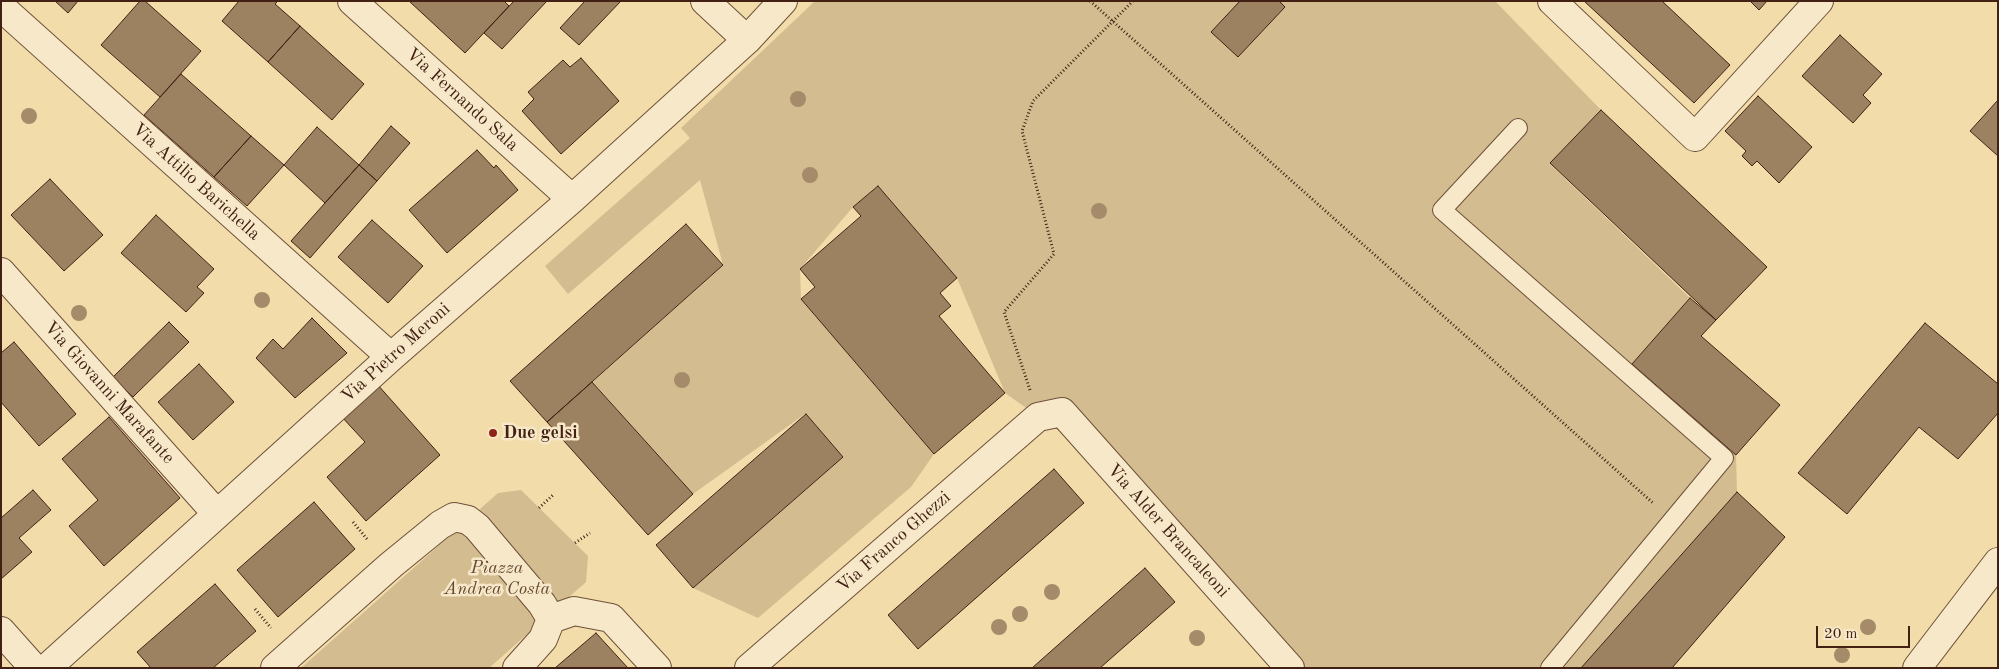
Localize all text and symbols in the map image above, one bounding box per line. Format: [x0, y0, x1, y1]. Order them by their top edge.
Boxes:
street label: Via Fernando Sala [401, 44, 523, 156]
street label: Via Attilio Barichella [128, 119, 264, 245]
street label: Via Pietro Meroni [337, 298, 455, 408]
street label: Via Giovanni Marafante [39, 317, 179, 469]
place label: Due gelsi [503, 422, 578, 444]
marker: Due gelsi [487, 427, 499, 439]
street label: Via Alder Brancaleoni [1102, 460, 1234, 602]
street label: Via Franco Ghezzi [833, 487, 955, 597]
park label: Piazza Andrea Costa [444, 557, 550, 600]
scale bar [1819, 616, 1913, 648]
text: 20 m [1824, 627, 1858, 642]

